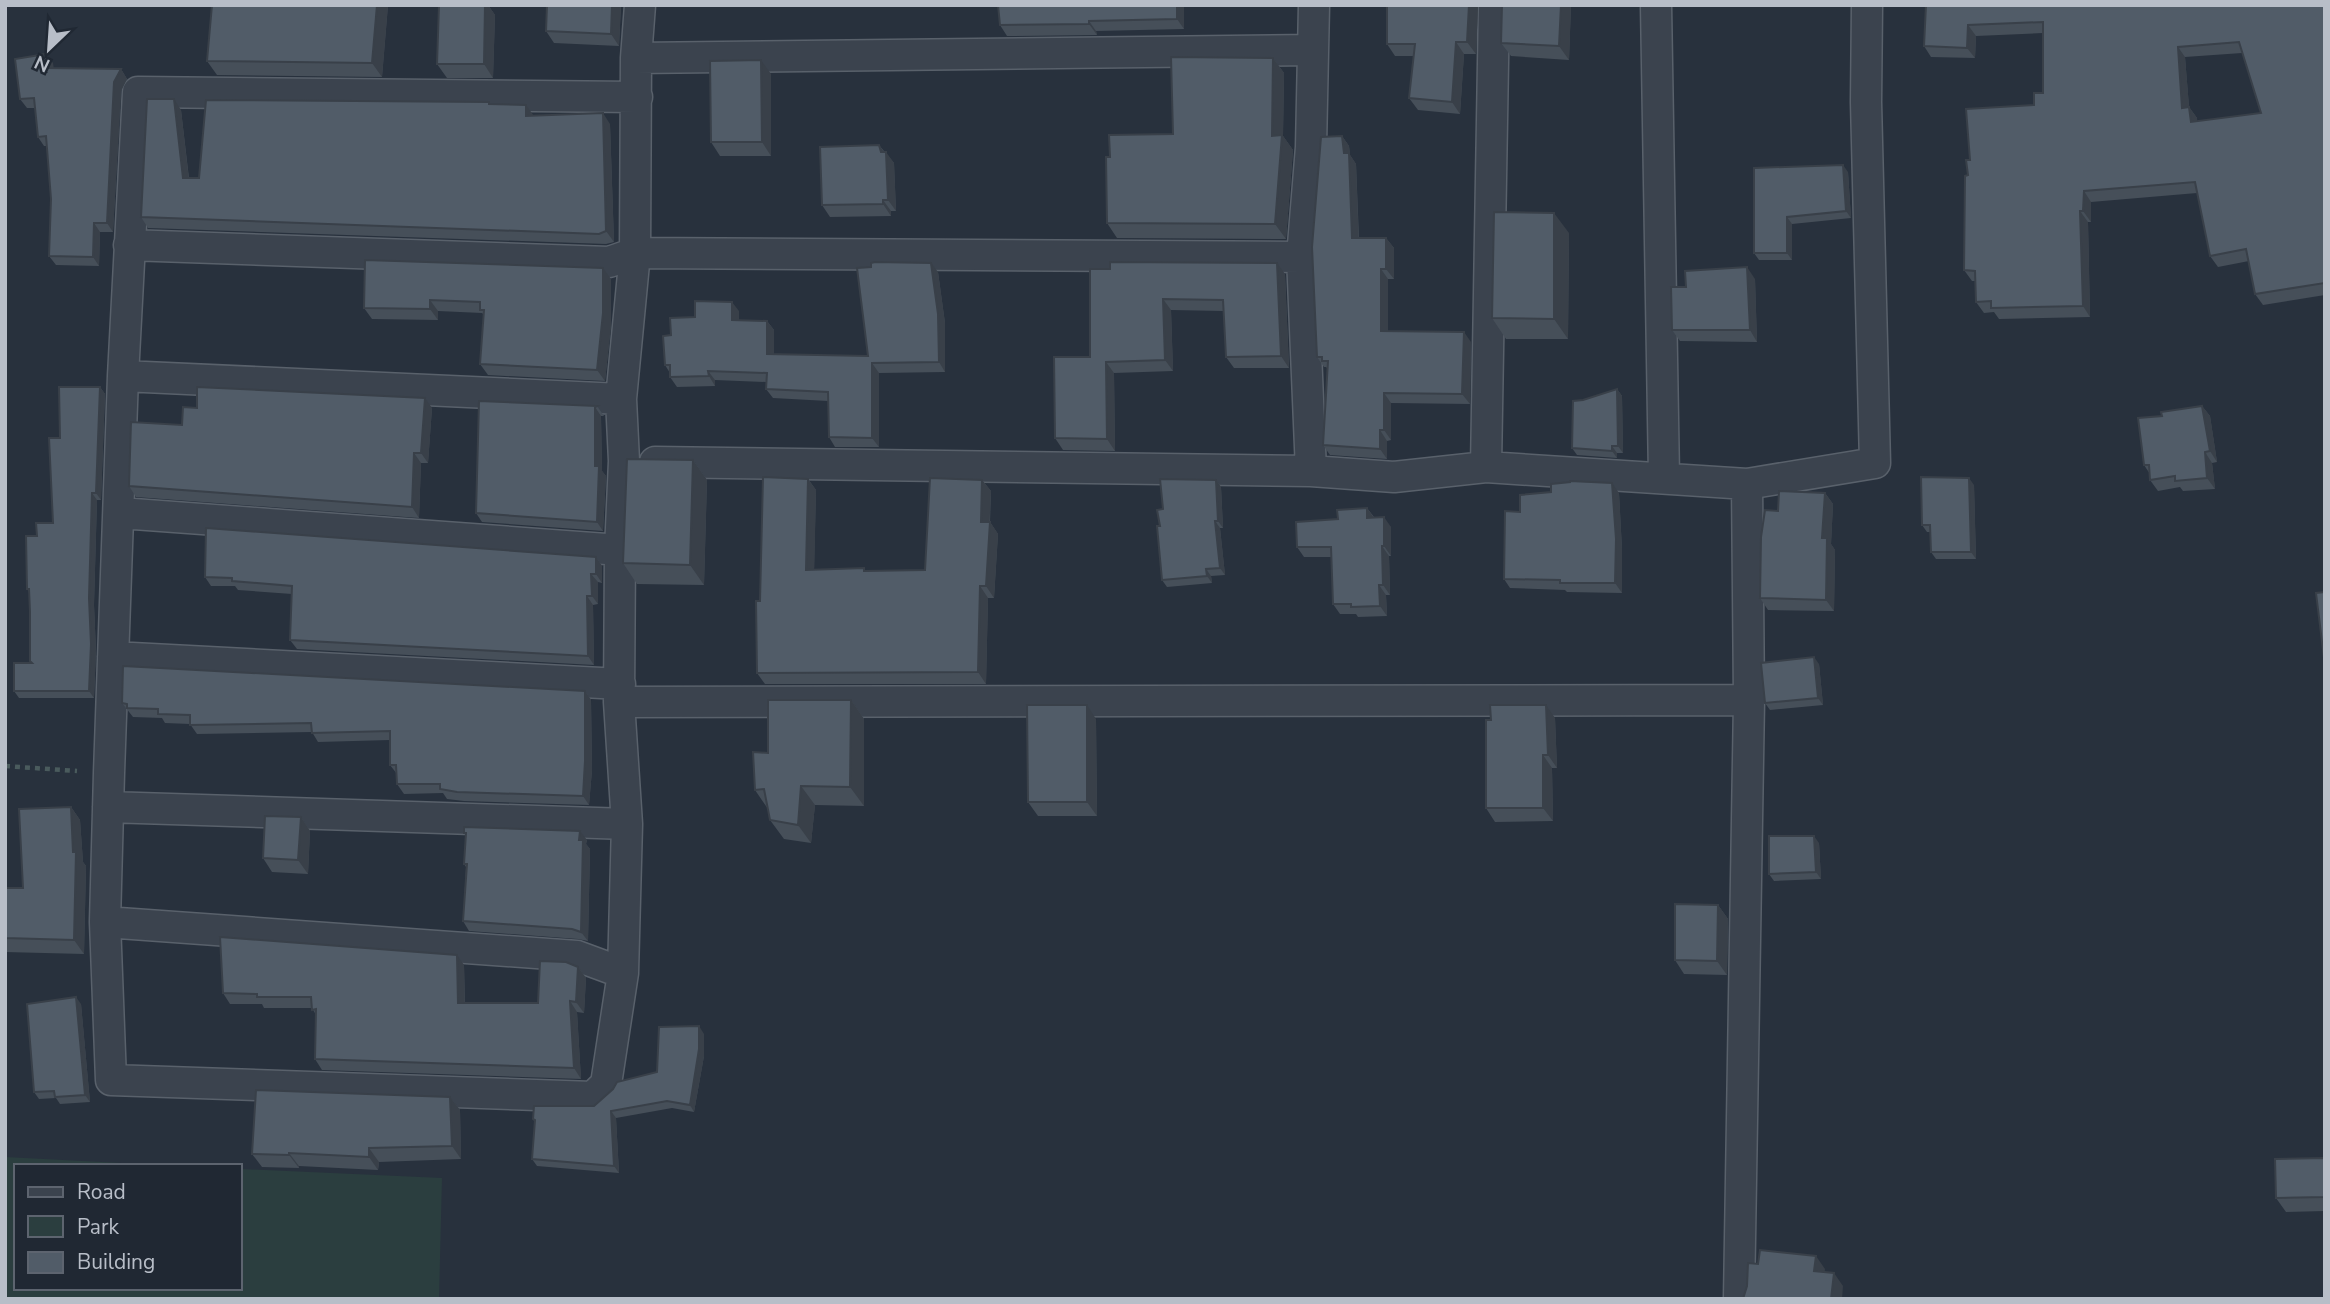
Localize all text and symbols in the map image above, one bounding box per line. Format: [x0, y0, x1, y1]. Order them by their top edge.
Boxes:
north arrow [14, 14, 84, 84]
text: N [30, 49, 54, 78]
legend [14, 1164, 242, 1290]
text: Road [77, 1178, 126, 1206]
text: Park [77, 1213, 119, 1241]
text: Building [77, 1248, 155, 1276]

